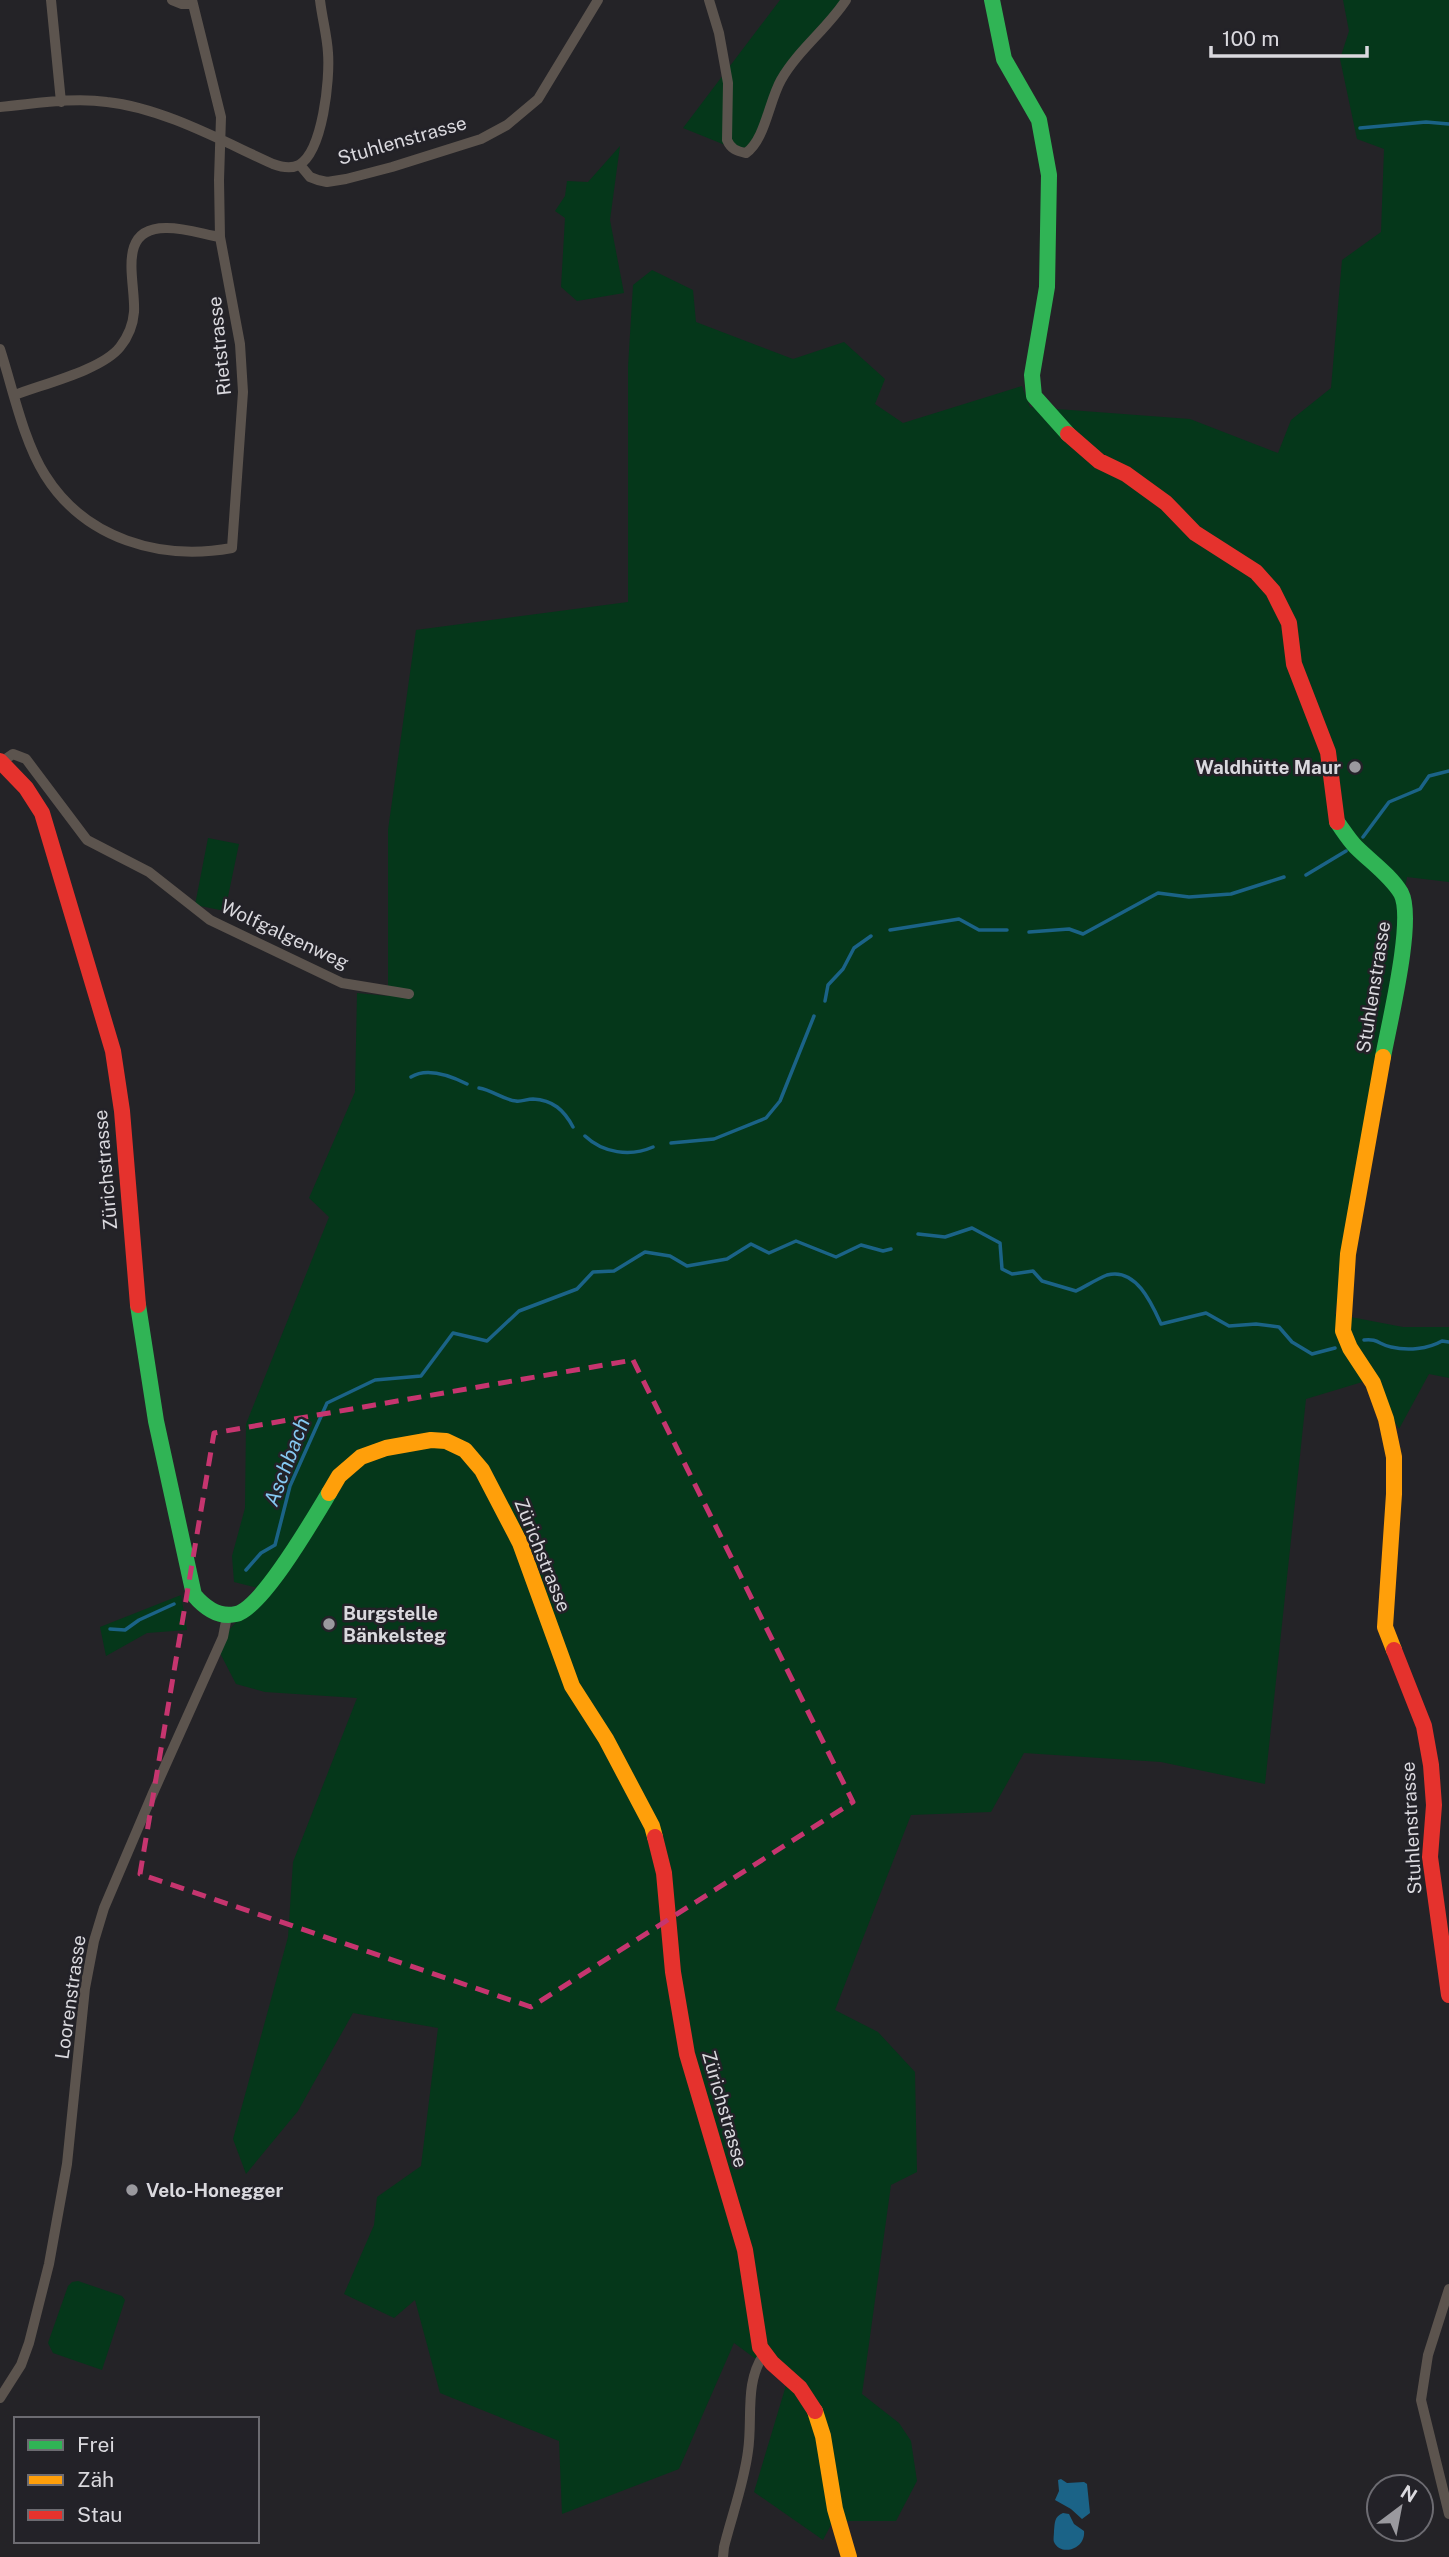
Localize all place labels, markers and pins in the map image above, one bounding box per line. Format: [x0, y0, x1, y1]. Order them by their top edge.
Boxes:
place label: Waldhütte Maur [1196, 756, 1341, 778]
marker: Waldhütte Maur [1347, 759, 1363, 775]
place label: Burgstelle Bänkelsteg [343, 1602, 446, 1646]
marker: Burgstelle Bänkelsteg [321, 1616, 337, 1632]
place label: Velo-Honegger [146, 2179, 283, 2201]
marker: Velo-Honegger [124, 2182, 140, 2198]

